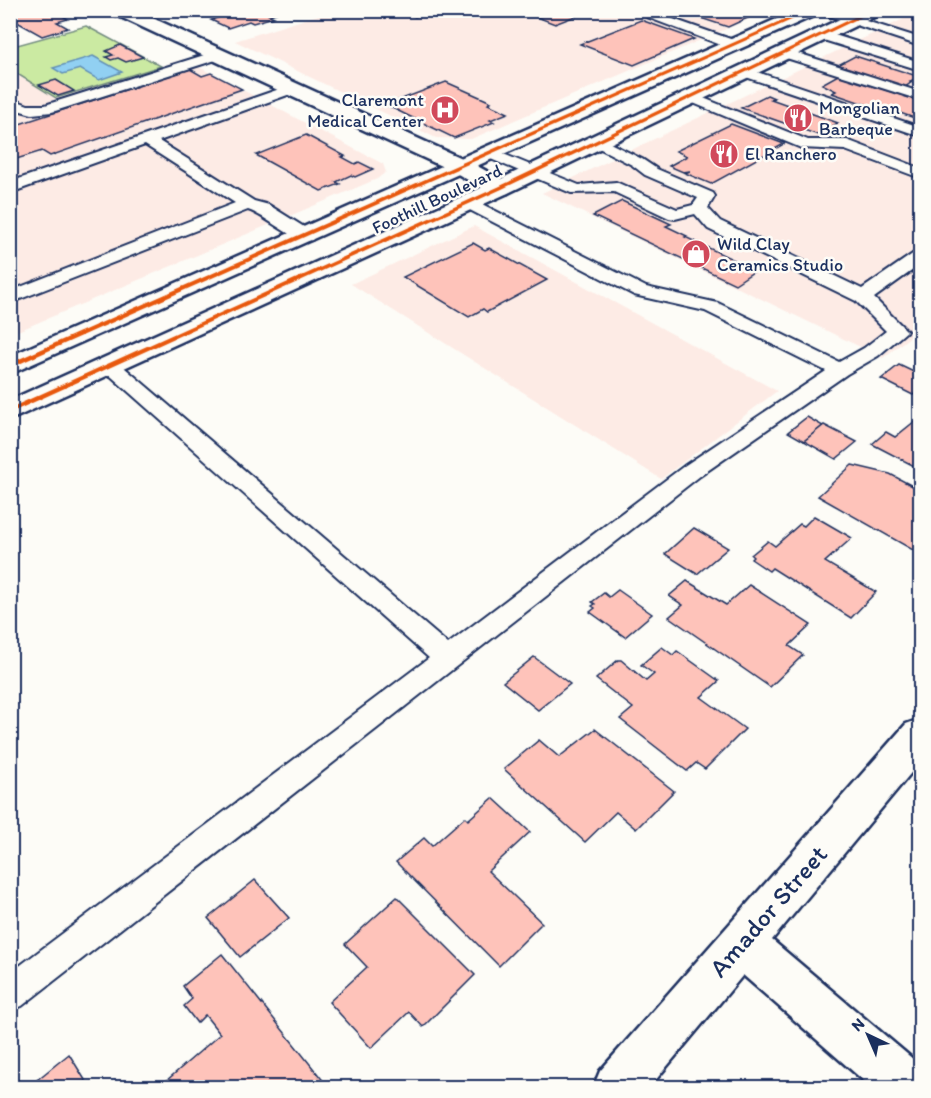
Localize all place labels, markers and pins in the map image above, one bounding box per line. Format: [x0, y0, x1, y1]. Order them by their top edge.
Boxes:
place label: Claremont Medical Center [307, 89, 425, 132]
hospital icon: Claremont Medical Center [429, 94, 461, 126]
place label: Mongolian Barbeque [819, 97, 900, 140]
restaurant icon: Mongolian Barbeque [782, 102, 814, 134]
restaurant icon: El Ranchero [708, 138, 740, 170]
place label: El Ranchero [745, 143, 837, 165]
place label: Wild Clay Ceramics Studio [717, 233, 843, 276]
shop icon: Wild Clay Ceramics Studio [680, 238, 712, 270]

